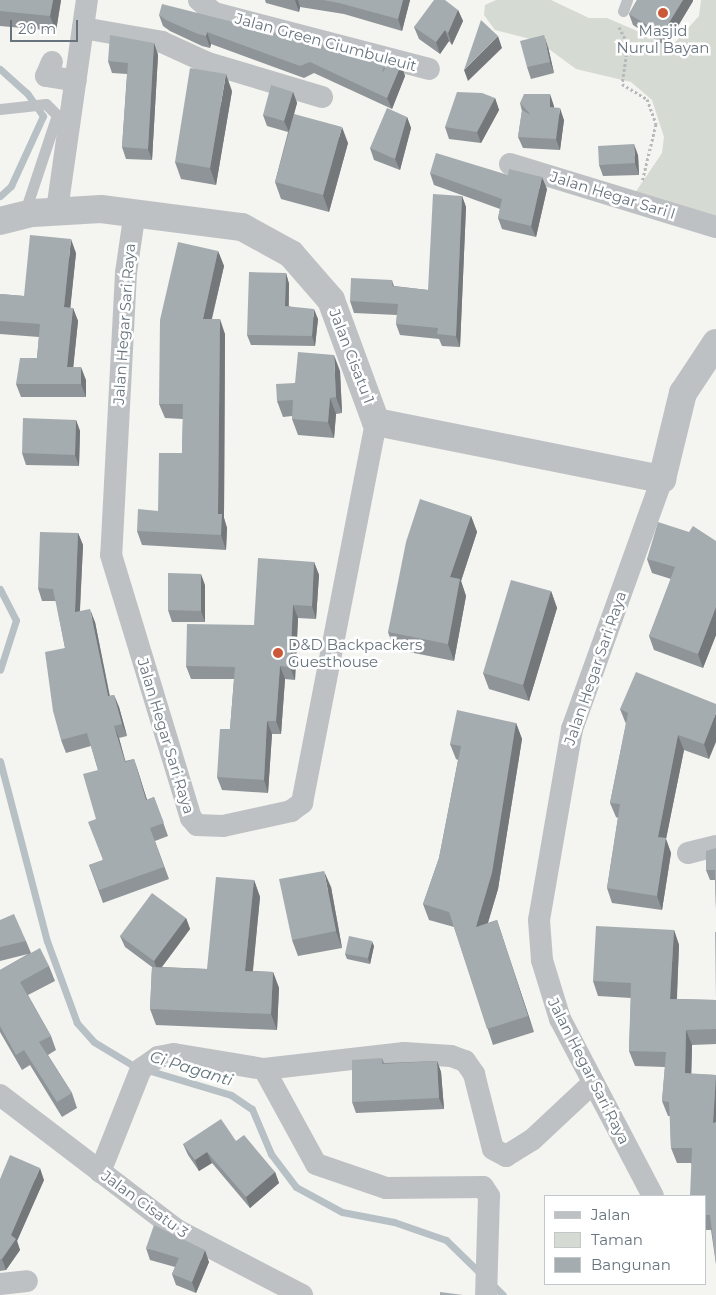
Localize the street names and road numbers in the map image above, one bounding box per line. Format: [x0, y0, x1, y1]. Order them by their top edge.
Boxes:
street label: Jalan Green Ciumbuleuit [233, 9, 419, 75]
street label: Jalan Hegar Sari I [548, 167, 678, 223]
street label: Jalan Hegar Sari Raya [109, 243, 139, 405]
street label: Jalan Cisatu 1 [326, 306, 378, 406]
street label: Jalan Hegar Sari Raya [560, 589, 630, 747]
street label: Jalan Hegar Sari Raya [134, 656, 198, 816]
street label: Jalan Hegar Sari Raya [544, 995, 634, 1147]
street label: Jalan Cisatu 3 [98, 1167, 192, 1241]

